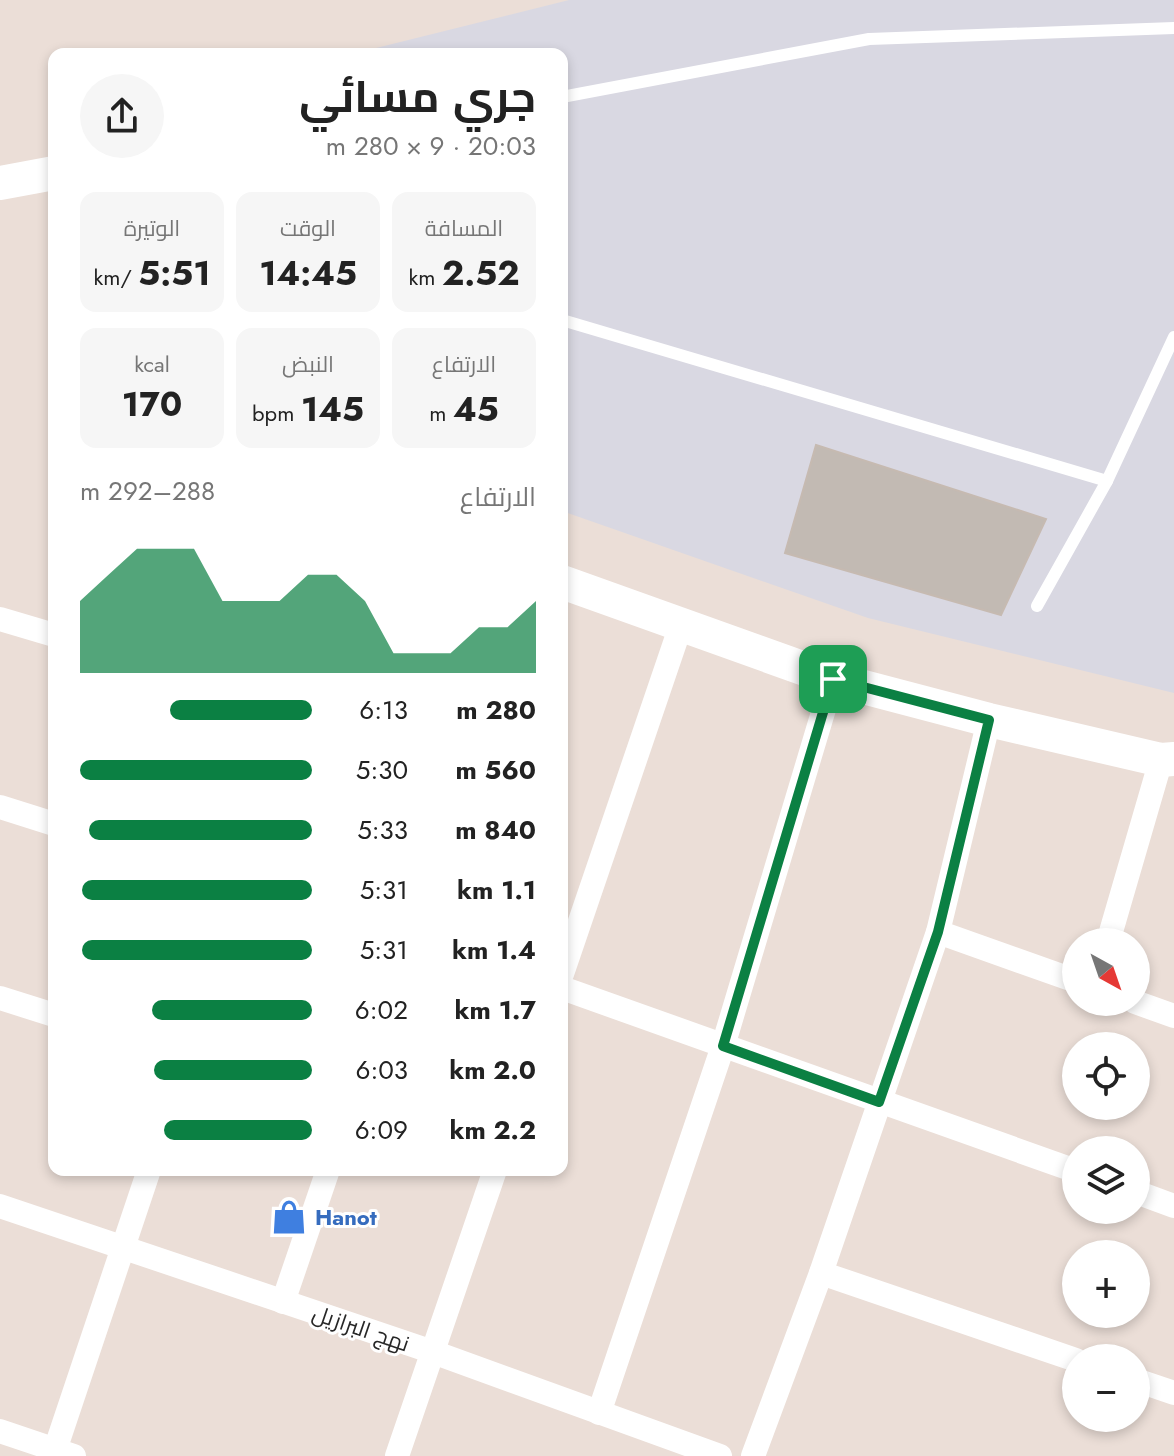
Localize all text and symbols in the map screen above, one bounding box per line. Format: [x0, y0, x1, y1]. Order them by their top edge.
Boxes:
text: جري مسائي [299, 65, 536, 129]
button: share [80, 74, 164, 158]
text: 20:03 · 9 × 280 m [326, 127, 536, 165]
text: الوتيرة [124, 212, 180, 244]
text: الوقت [280, 212, 336, 244]
text: المسافة [425, 212, 503, 244]
text: 5:51 [138, 249, 210, 298]
text: 14:45 [259, 249, 357, 298]
text: 2.52 [442, 249, 519, 298]
text: /km [94, 261, 138, 293]
text: km [409, 261, 442, 293]
text: kcal [134, 348, 170, 380]
text: النبض [282, 348, 334, 380]
text: الارتفاع [432, 348, 496, 380]
text: 170 [122, 380, 182, 429]
text: 145 [301, 385, 364, 434]
text: 45 [453, 385, 499, 434]
text: bpm [252, 397, 301, 429]
text: m [429, 397, 453, 429]
text: 288–292 m [80, 472, 215, 510]
text: الارتفاع [460, 478, 536, 516]
pin [799, 645, 867, 713]
icon: arrive [811, 657, 855, 701]
text: 6:13 [359, 691, 408, 729]
text: 280 m [456, 691, 536, 729]
text: 5:30 [356, 751, 408, 789]
text: 560 m [455, 751, 536, 789]
text: 5:33 [357, 811, 408, 849]
text: 840 m [455, 811, 536, 849]
text: 5:31 [360, 871, 408, 909]
text: 1.1 km [457, 871, 536, 909]
north arrow [1062, 928, 1150, 1016]
map controls [1062, 928, 1150, 1432]
text: 5:31 [360, 931, 408, 969]
text: 1.4 km [452, 931, 536, 969]
text: 6:02 [355, 991, 408, 1029]
text: 1.7 km [455, 991, 536, 1029]
button: locate [1062, 1032, 1150, 1120]
text: 6:03 [355, 1051, 408, 1089]
text: 2.0 km [449, 1051, 536, 1089]
text: 6:09 [355, 1111, 408, 1149]
text: 2.2 km [449, 1111, 536, 1149]
button: layers [1062, 1136, 1150, 1224]
shop icon: Hanot [270, 1198, 308, 1236]
place label: Hanot [315, 1201, 377, 1233]
button: + [1062, 1240, 1150, 1328]
street label: نهج البرازيل [308, 1297, 414, 1359]
button: − [1062, 1344, 1150, 1432]

